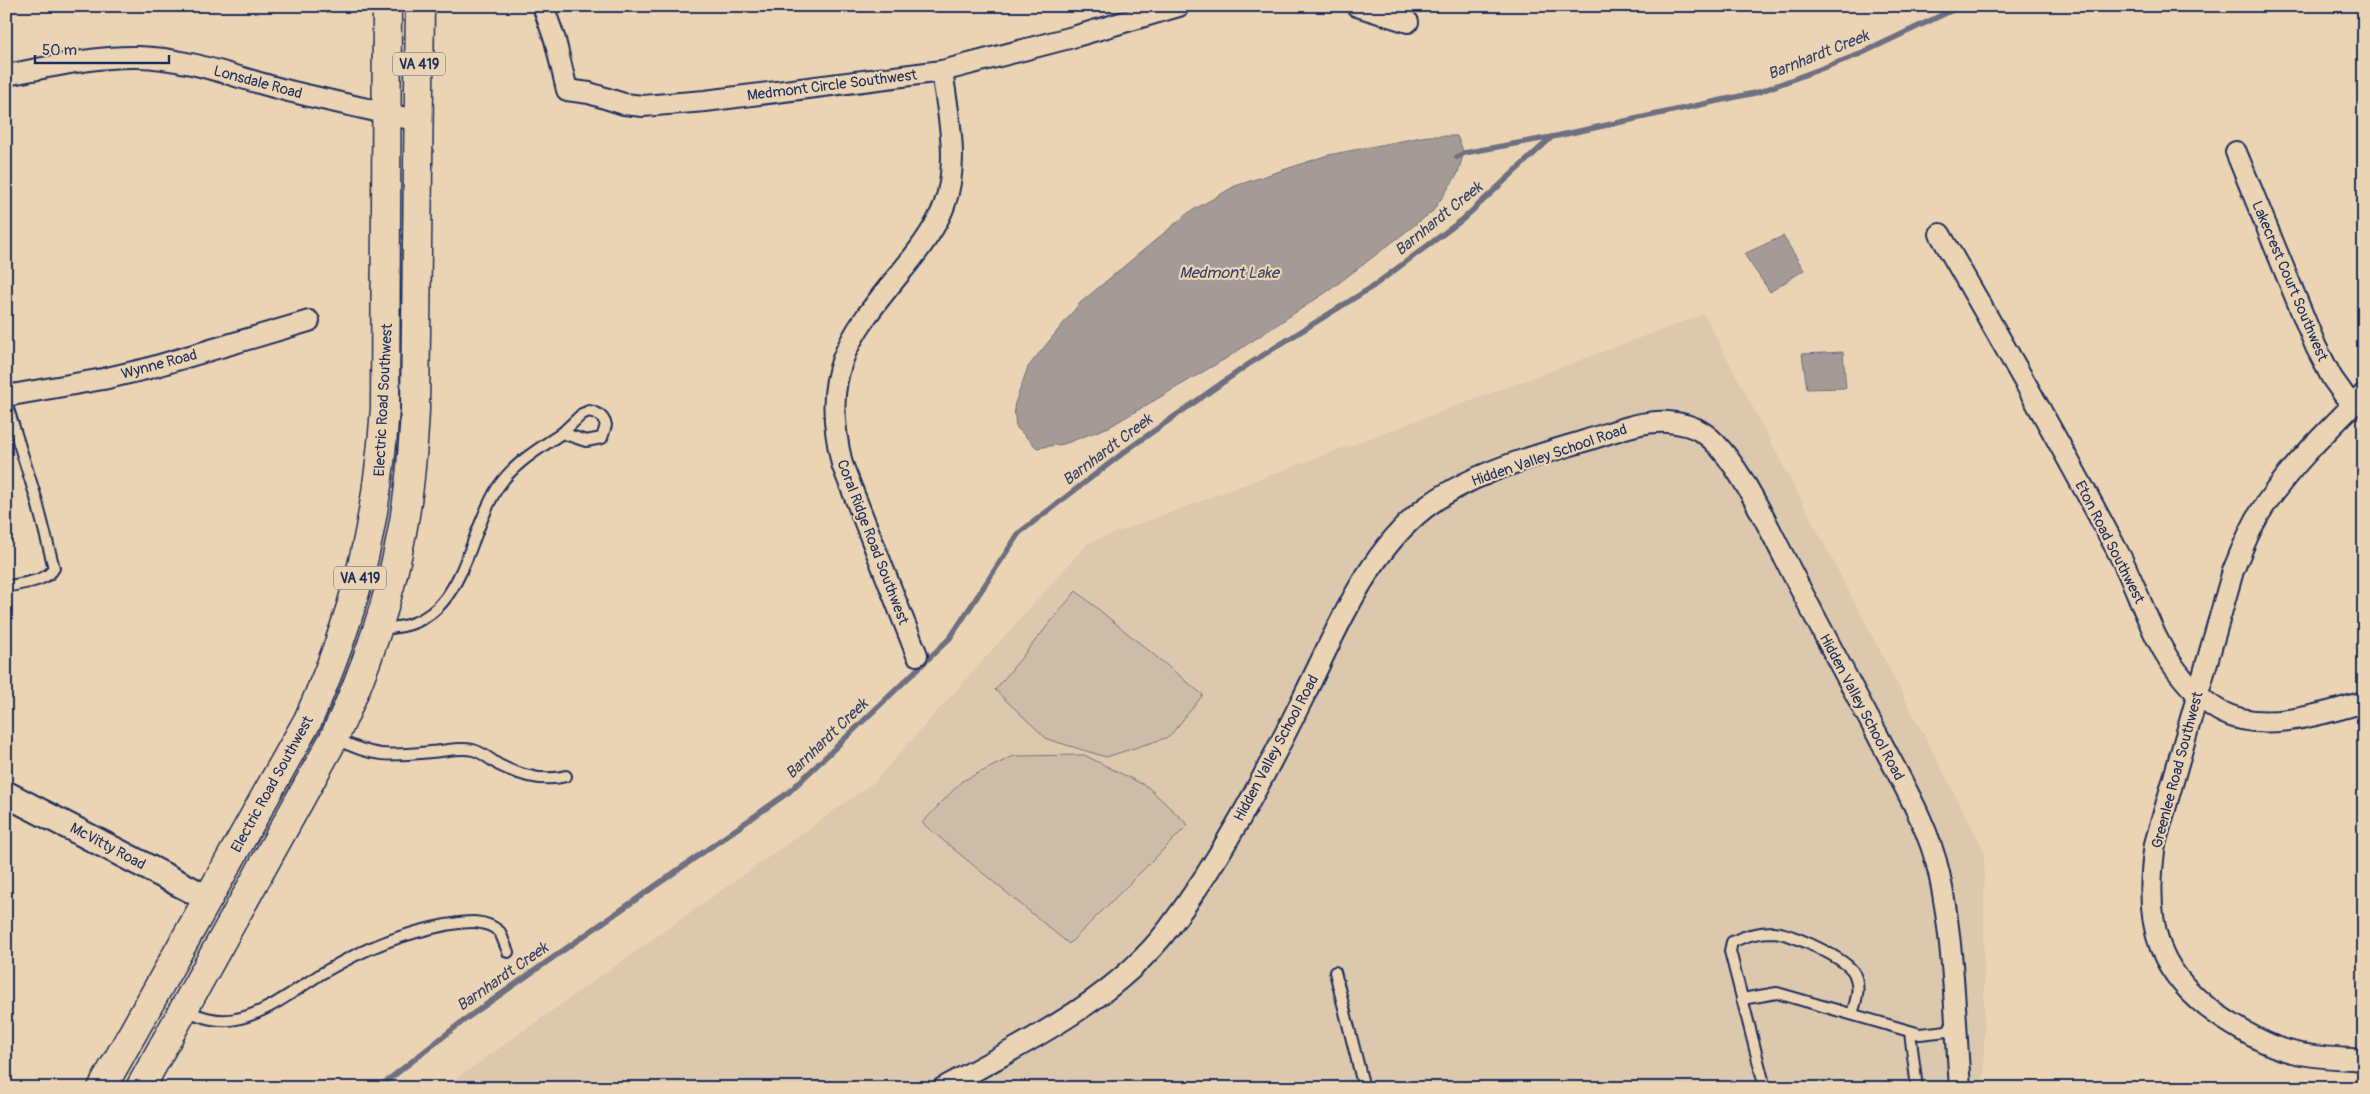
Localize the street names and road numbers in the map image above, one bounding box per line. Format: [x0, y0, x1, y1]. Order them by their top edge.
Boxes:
road number: VA 419 [393, 52, 445, 76]
street label: Lonsdale Road [212, 62, 304, 103]
street label: Medmont Circle Southwest [746, 66, 919, 105]
street label: Lakecrest Court Southwest [2247, 198, 2332, 365]
street label: Electric Road Southwest [370, 322, 397, 477]
street label: Wynne Road [119, 345, 199, 384]
street label: Hidden Valley School Road [1469, 420, 1630, 491]
street label: Coral Ridge Road Southwest [832, 457, 913, 628]
street label: Eton Road Southwest [2070, 478, 2149, 608]
road number: VA 419 [334, 566, 386, 590]
street label: Hidden Valley School Road [1815, 631, 1908, 784]
street label: Hidden Valley School Road [1230, 672, 1323, 825]
street label: Greenlee Road Southwest [2147, 689, 2208, 851]
street label: Electric Road Southwest [227, 712, 318, 856]
street label: McVitty Road [67, 819, 149, 874]

